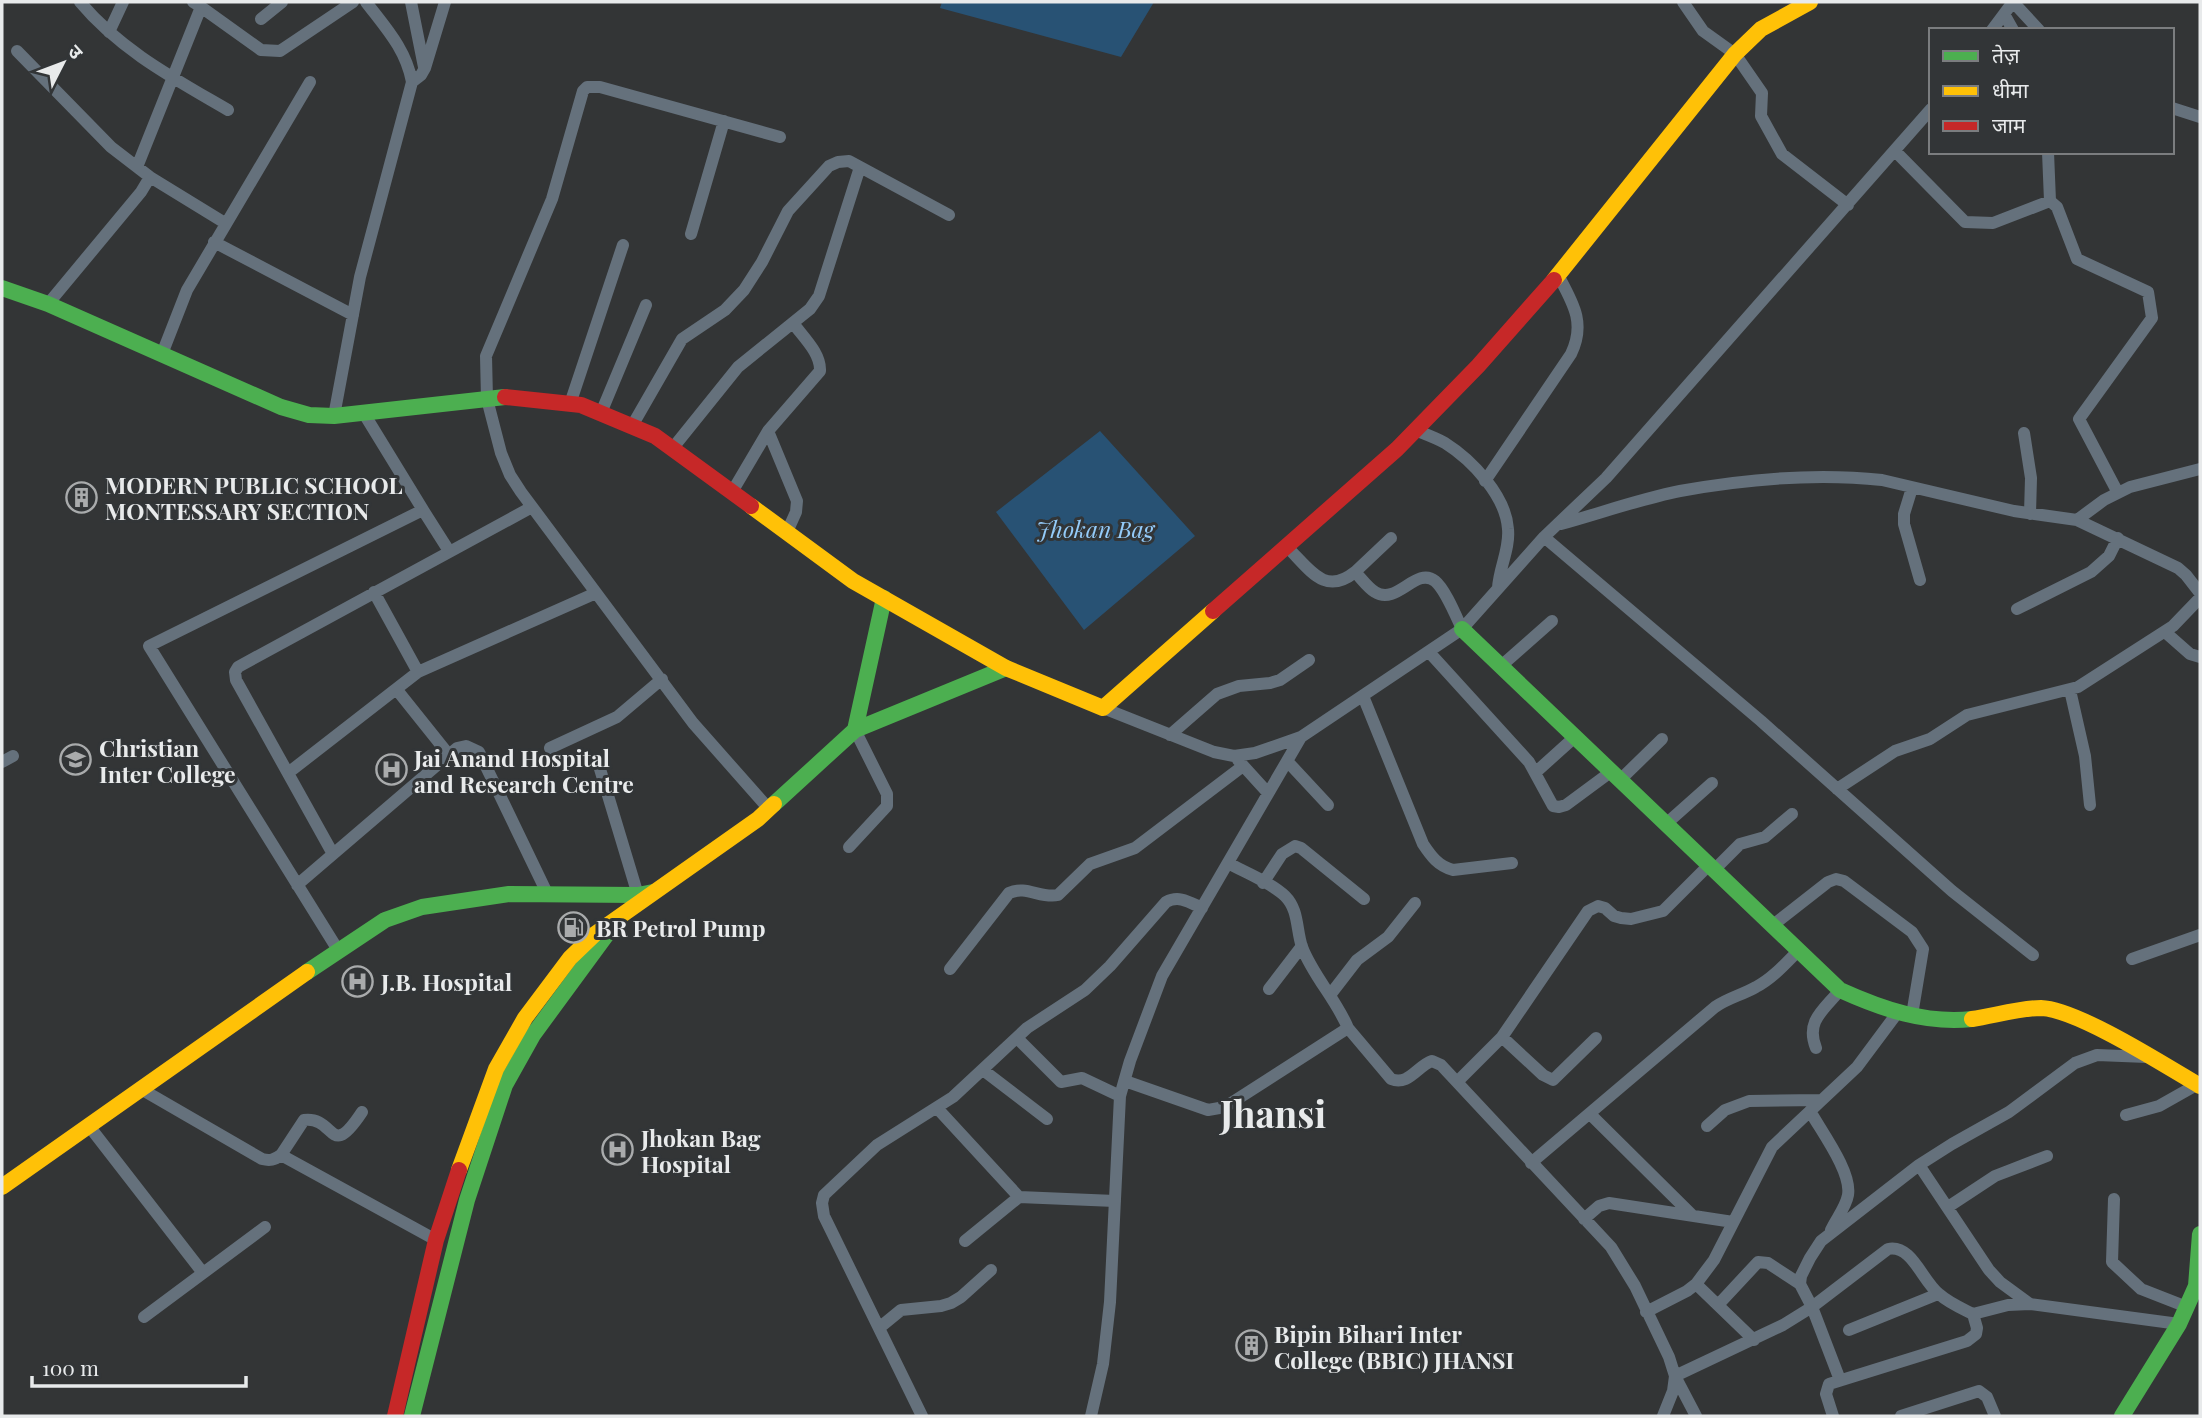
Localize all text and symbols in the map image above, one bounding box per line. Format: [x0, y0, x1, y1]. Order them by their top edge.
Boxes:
north arrow [28, 28, 98, 98]
legend [1929, 28, 2174, 154]
text: उ [63, 38, 90, 64]
text: तेज़ [1992, 40, 2020, 68]
text: धीमा [1992, 75, 2029, 103]
text: जाम [1992, 110, 2026, 138]
place label: MODERN PUBLIC SCHOOL MONTESSARY SECTION [105, 469, 403, 526]
building icon: MODERN PUBLIC SCHOOL MONTESSARY SECTION [65, 480, 99, 514]
park label: Jhokan Bag [1036, 513, 1156, 544]
place label: Christian Inter College [99, 732, 236, 789]
place label: Jai Anand Hospital and Research Centre [413, 742, 634, 799]
school or university icon: Christian Inter College [59, 743, 93, 777]
hospital icon: Jai Anand Hospital and Research Centre [374, 753, 408, 787]
fuel station icon: BR Petrol Pump [556, 910, 590, 944]
place label: BR Petrol Pump [596, 912, 765, 943]
hospital icon: J.B. Hospital [341, 964, 375, 998]
place label: J.B. Hospital [380, 966, 512, 997]
district label: Jhansi [1219, 1088, 1326, 1137]
place label: Jhokan Bag Hospital [640, 1122, 761, 1179]
hospital icon: Jhokan Bag Hospital [601, 1133, 635, 1167]
place label: Bipin Bihari Inter College (BBIC) JHANSI [1274, 1318, 1514, 1375]
building icon: Bipin Bihari Inter College (BBIC) JHANSI [1234, 1329, 1268, 1363]
scale bar [32, 1344, 245, 1388]
text: 100 m [42, 1353, 99, 1381]

